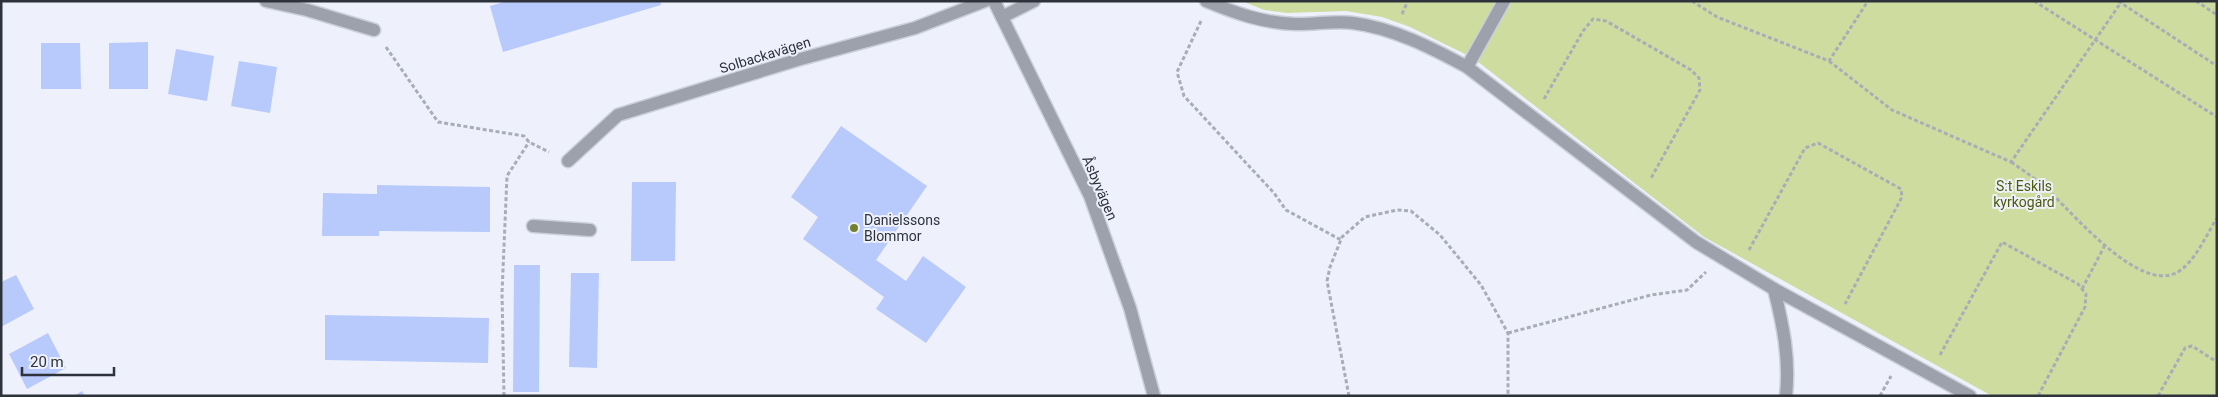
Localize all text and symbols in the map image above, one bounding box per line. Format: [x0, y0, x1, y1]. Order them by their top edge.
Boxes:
street label: Solbackavägen [718, 34, 812, 76]
street label: Åsbyvägen [1079, 153, 1122, 222]
park label: S:t Eskils kyrkogård [1993, 178, 2055, 210]
place label: Danielssons Blommor [864, 212, 940, 244]
marker: Danielssons Blommor [848, 222, 860, 234]
scale bar [22, 344, 115, 376]
text: 20 m [30, 353, 64, 371]

